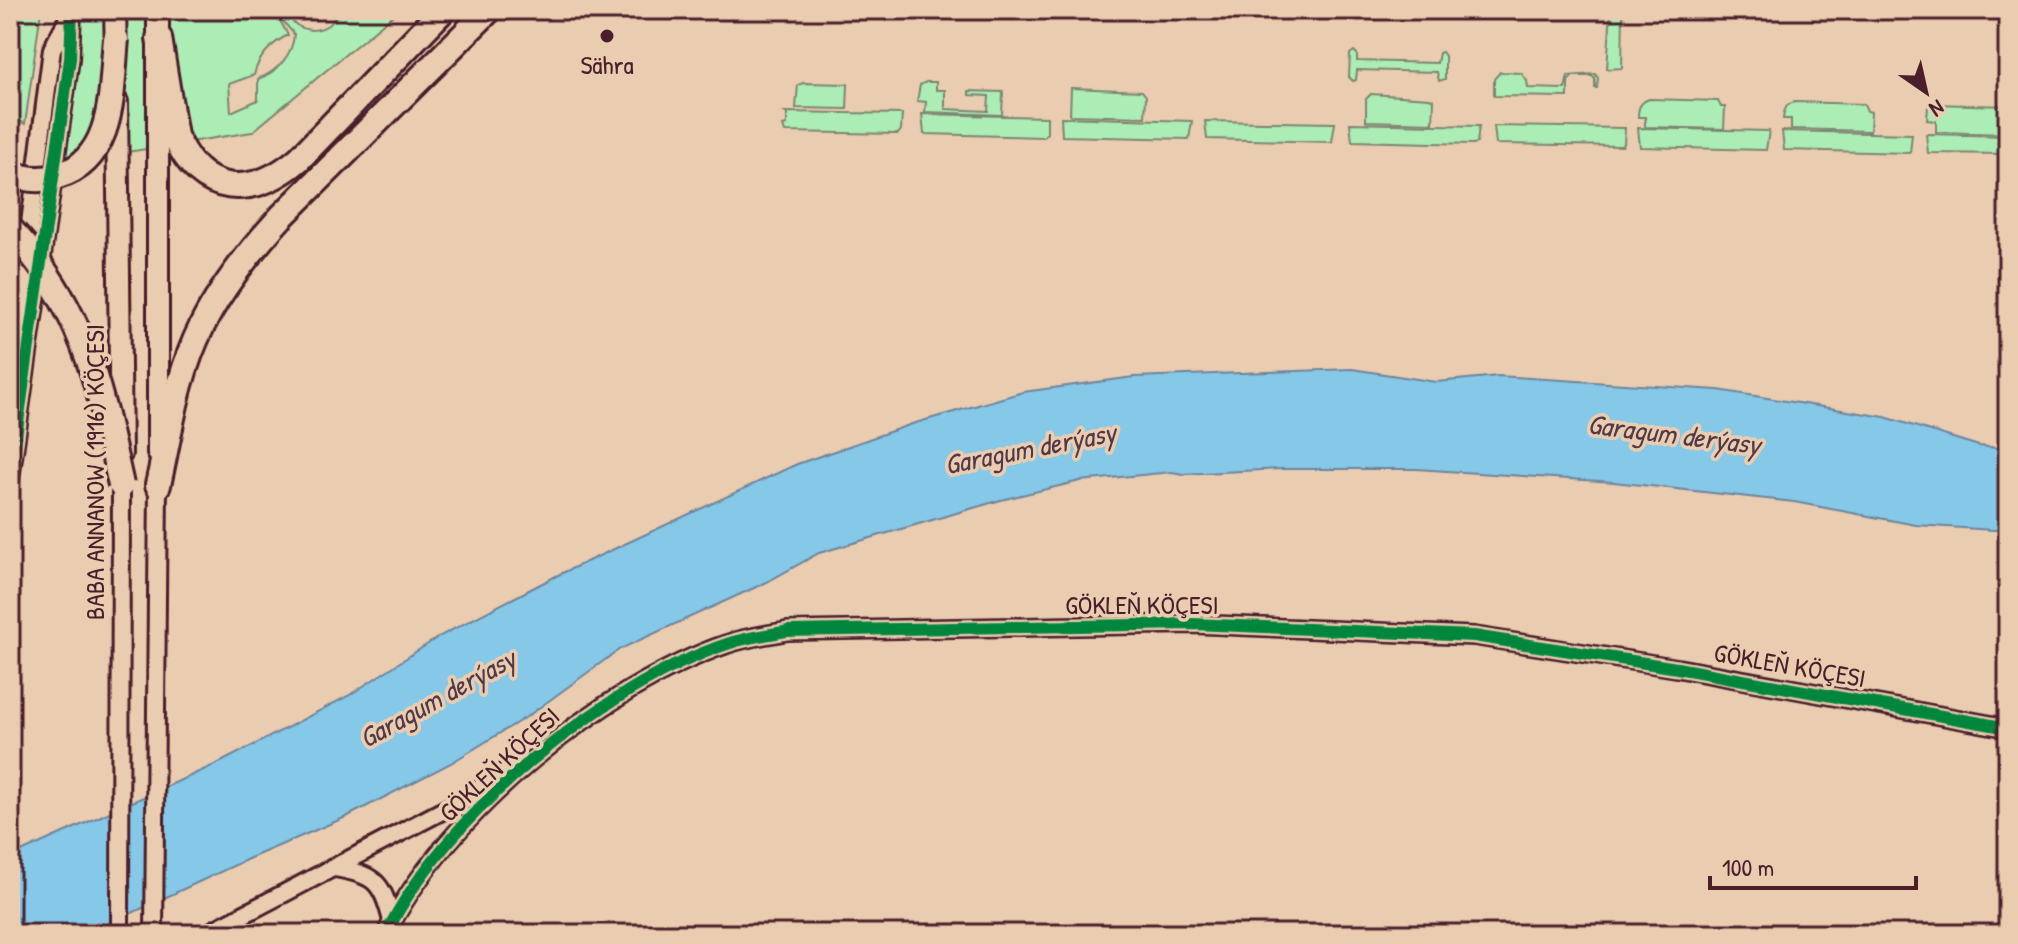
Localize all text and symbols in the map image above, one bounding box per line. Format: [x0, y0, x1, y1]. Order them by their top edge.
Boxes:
marker: Sähra [598, 27, 616, 45]
place label: Sähra [580, 47, 634, 82]
north arrow [1886, 52, 1966, 132]
text: N [1924, 93, 1950, 124]
street label: BABA ANNANOW (1916) KÖÇESI [77, 324, 112, 620]
water label: Garagum derýasy [1586, 405, 1766, 464]
water label: Garagum derýasy [941, 412, 1122, 483]
street label: GÖKLEŇ KÖÇESI [1065, 587, 1219, 622]
street label: GÖKLEŇ KÖÇESI [1711, 634, 1869, 696]
water label: Garagum derýasy [352, 638, 525, 757]
street label: GÖKLEŇ KÖÇESI [431, 699, 567, 829]
scale bar [1710, 840, 1916, 890]
text: 100 m [1722, 851, 1774, 883]

